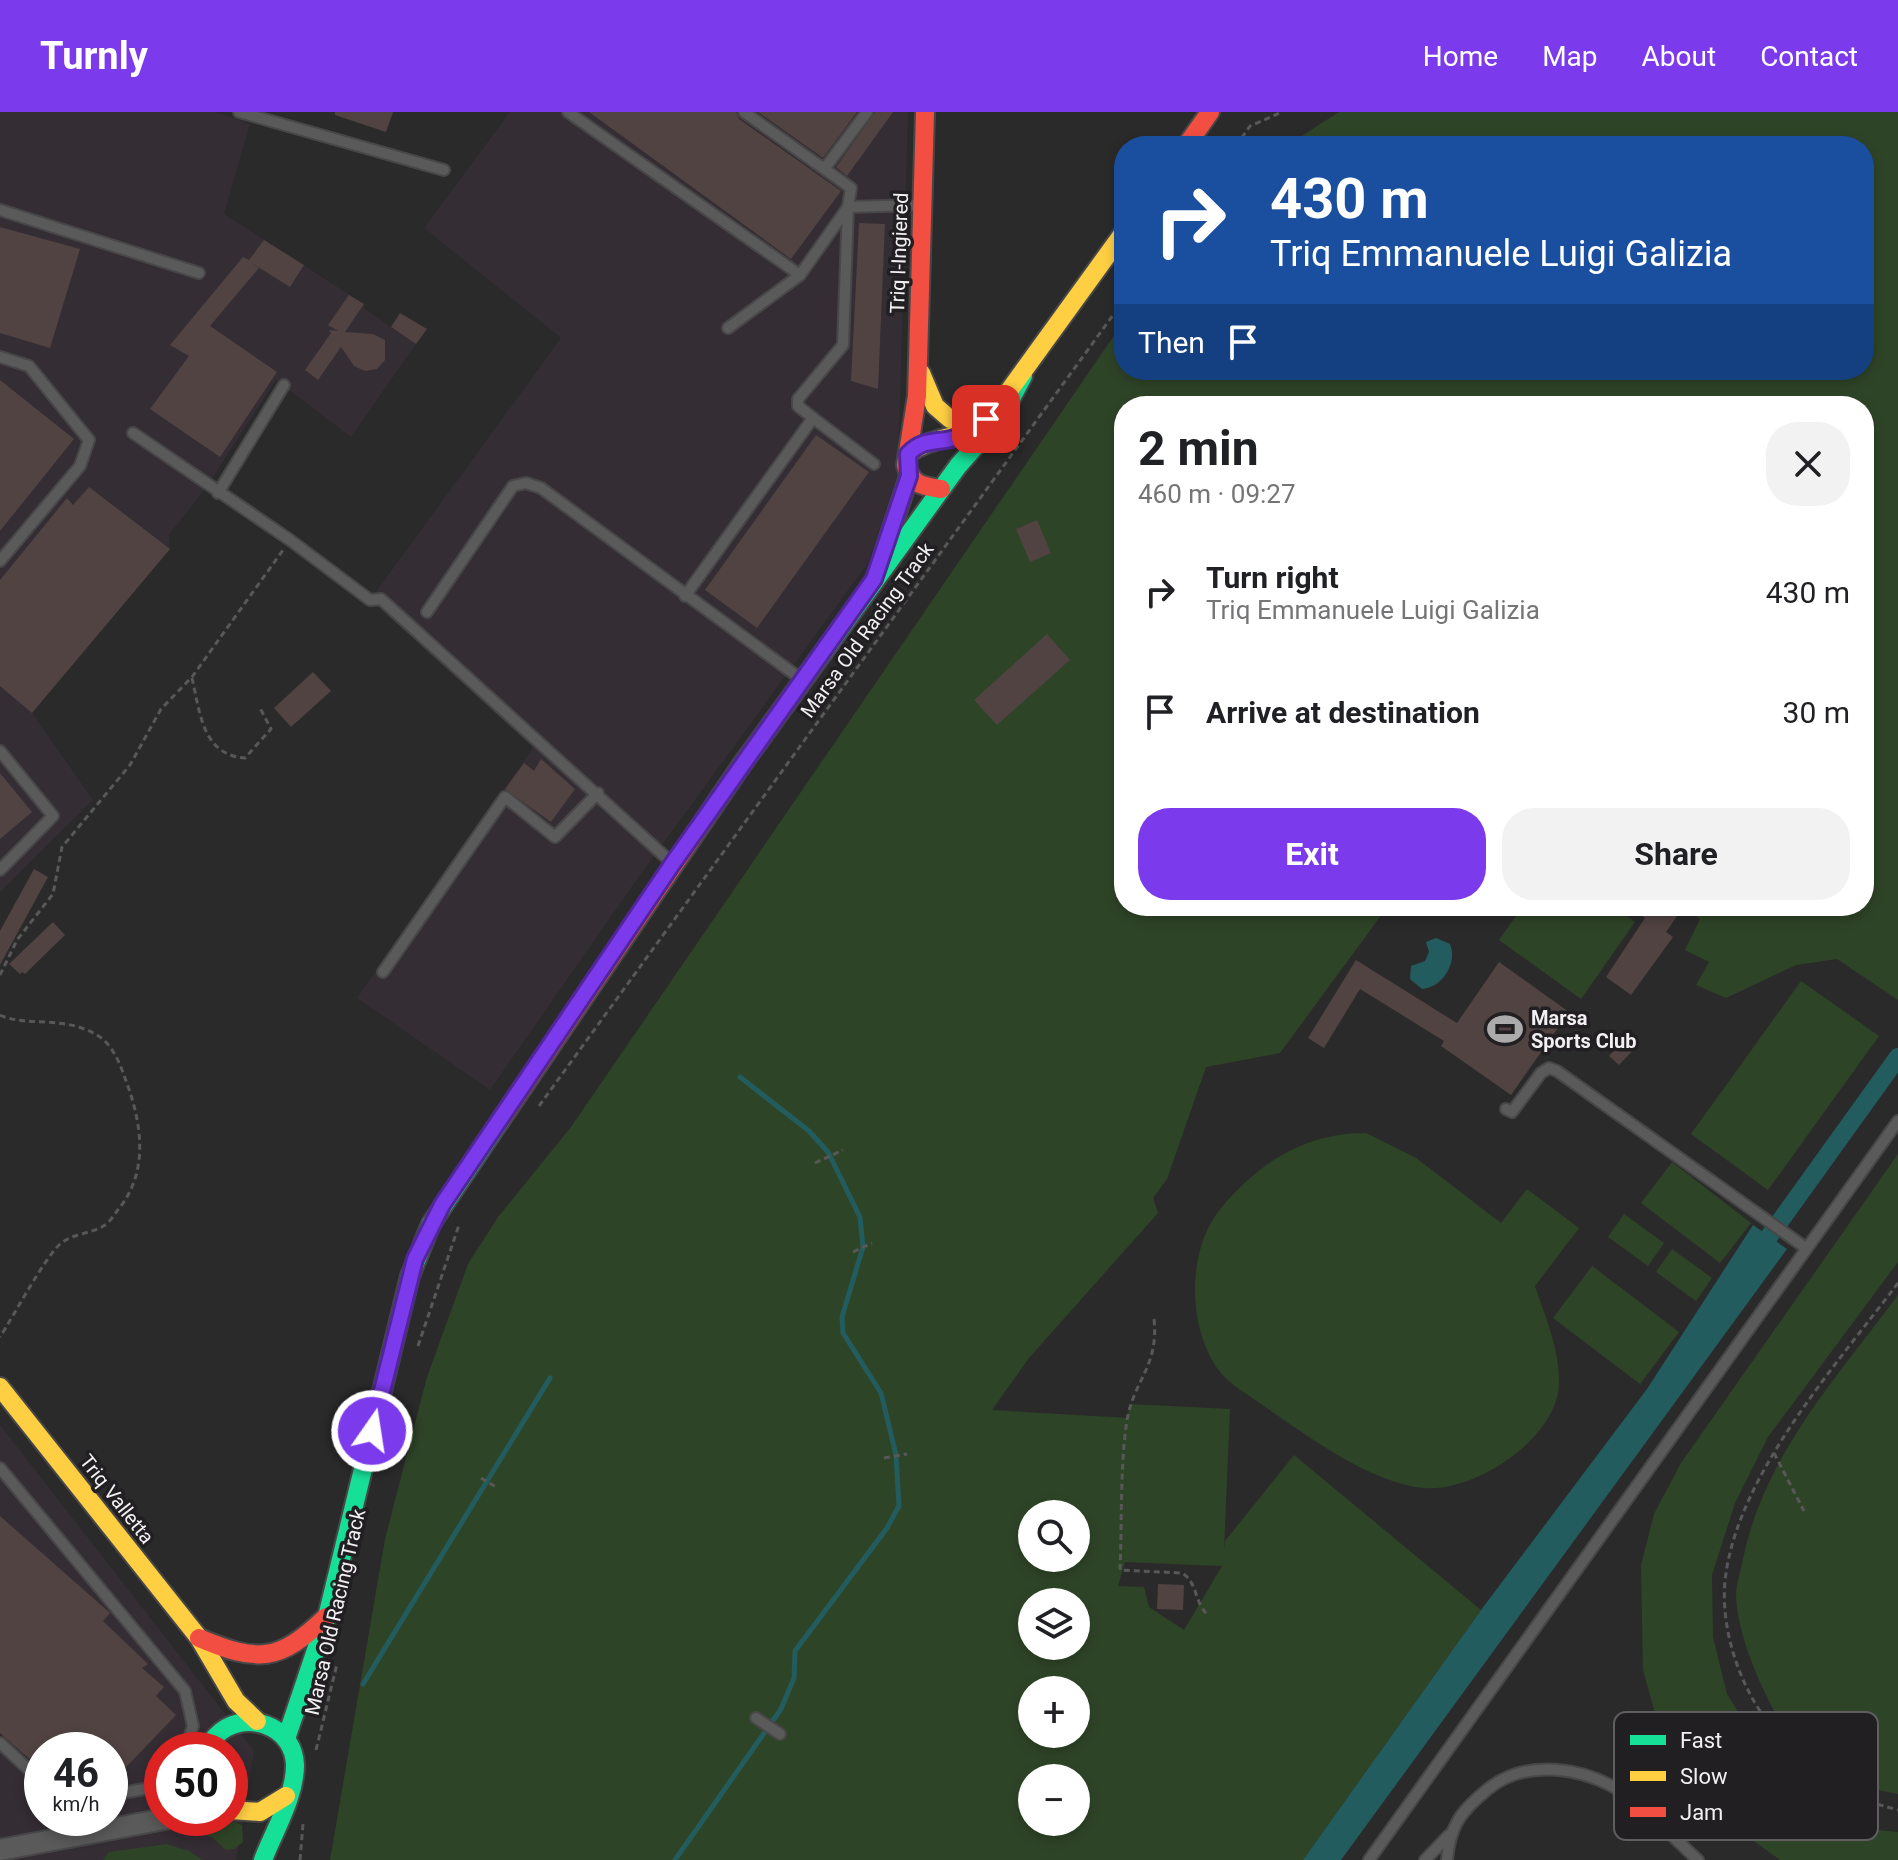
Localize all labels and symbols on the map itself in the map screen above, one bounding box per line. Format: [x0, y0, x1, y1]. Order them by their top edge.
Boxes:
street label: Triq l-Ingiered [885, 192, 913, 314]
pin [952, 385, 1020, 453]
street label: Marsa Old Racing Track [795, 537, 939, 722]
place label: Marsa Sports Club [1531, 1006, 1637, 1053]
sports icon: Marsa Sports Club [1486, 1010, 1524, 1048]
position arrow [330, 1389, 414, 1473]
street label: Triq Valletta [75, 1450, 159, 1548]
street label: Marsa Old Racing Track [300, 1506, 371, 1717]
legend [1614, 1712, 1878, 1840]
text: Fast [1680, 1728, 1722, 1753]
speed limit sign: 50 [144, 1732, 248, 1836]
text: Slow [1680, 1764, 1728, 1789]
text: Jam [1680, 1800, 1723, 1825]

